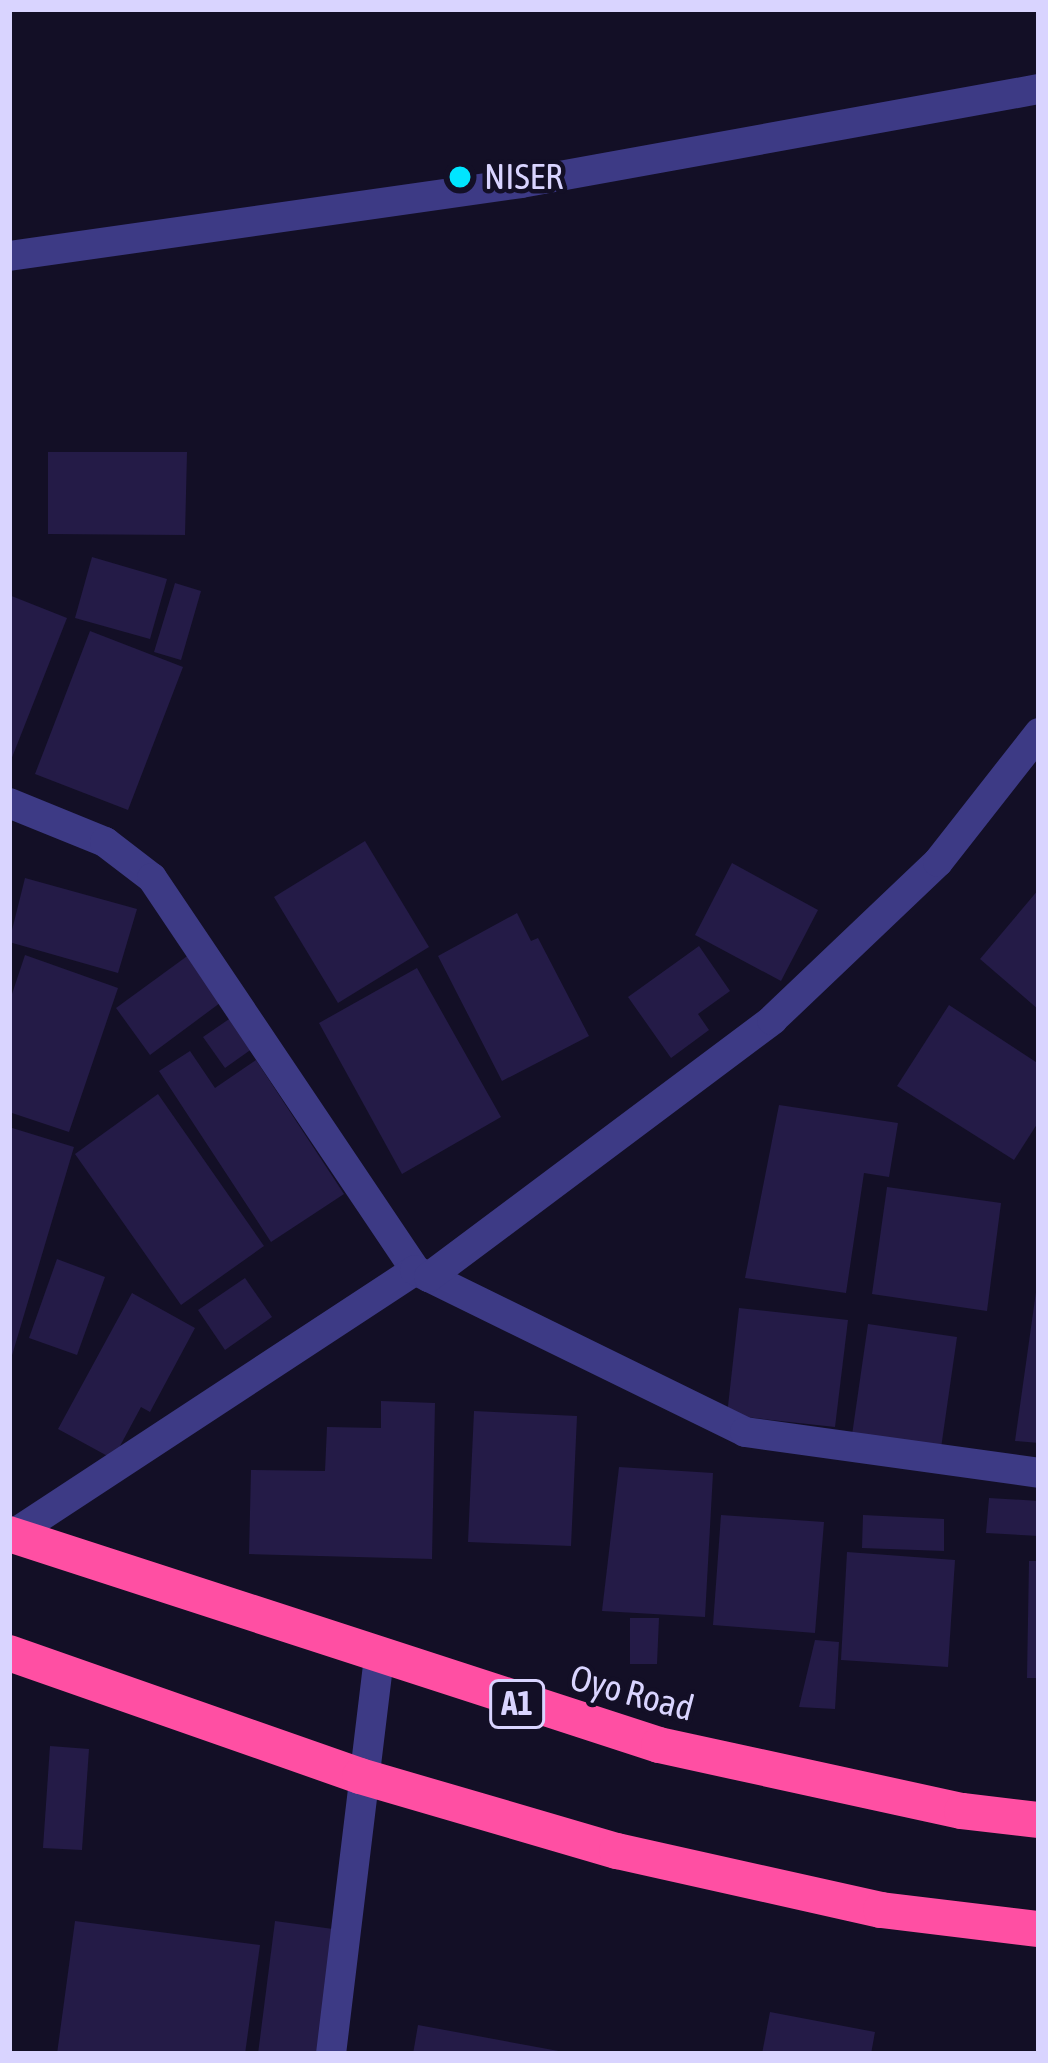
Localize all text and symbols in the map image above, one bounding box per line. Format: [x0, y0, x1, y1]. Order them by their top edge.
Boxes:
place label: NISER [484, 155, 563, 199]
marker: NISER [447, 164, 473, 190]
street label: Oyo Road [566, 1656, 698, 1730]
road number: A1 [487, 1677, 547, 1731]

